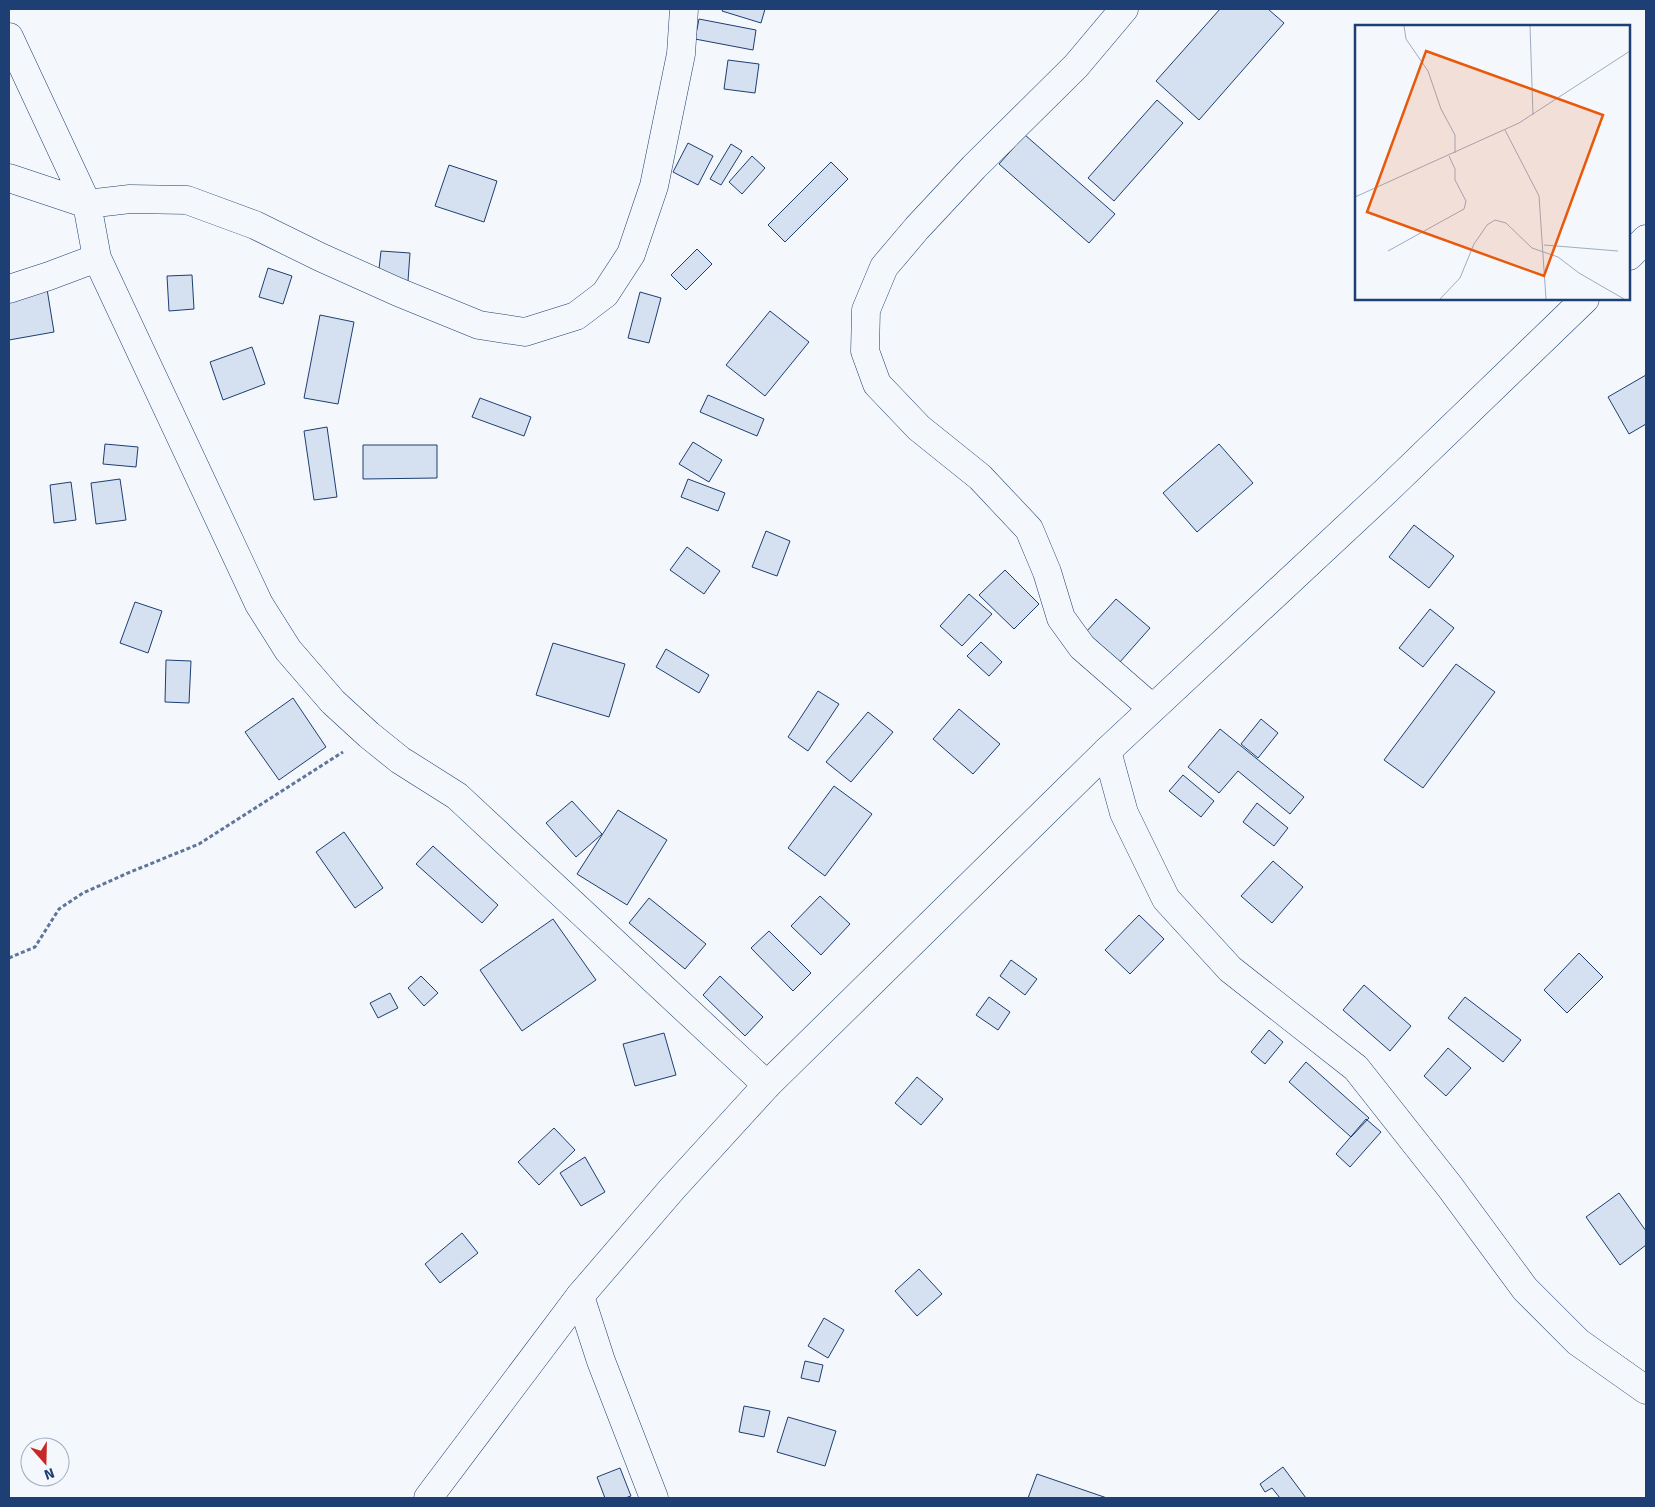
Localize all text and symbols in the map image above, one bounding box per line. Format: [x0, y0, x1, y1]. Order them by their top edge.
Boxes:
inset map [1355, 25, 1630, 300]
north arrow [20, 1437, 70, 1487]
text: N [42, 1464, 57, 1483]

